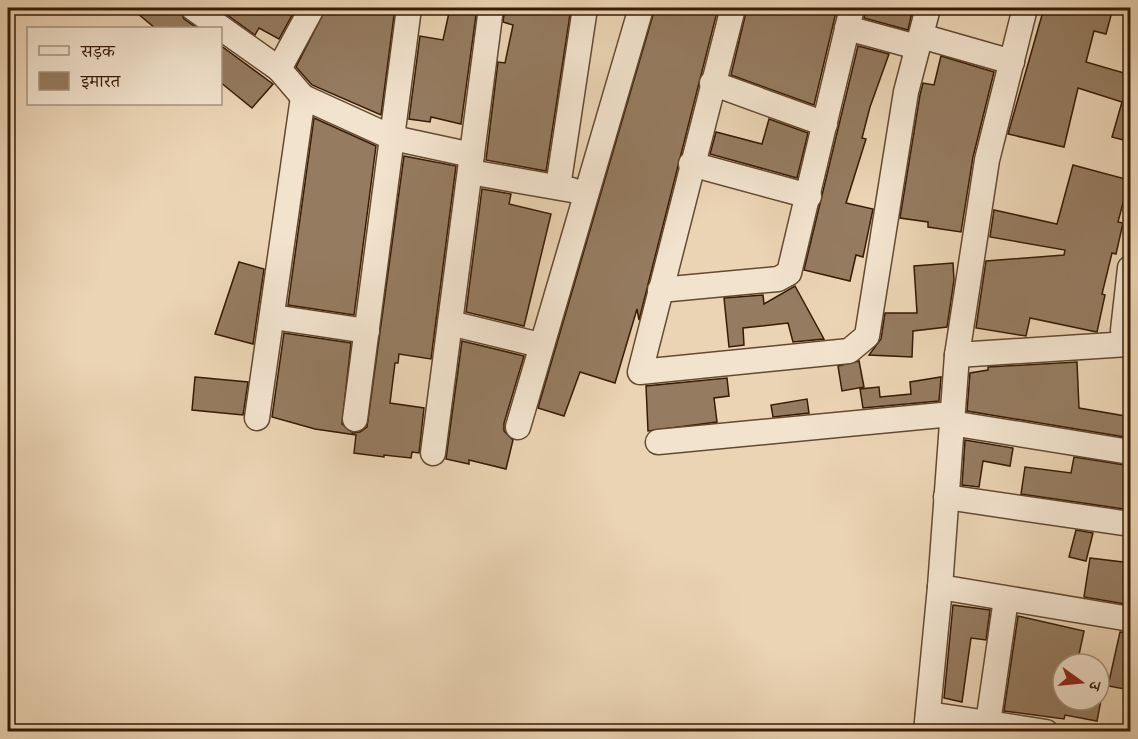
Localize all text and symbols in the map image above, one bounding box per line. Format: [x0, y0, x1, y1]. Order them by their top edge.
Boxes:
legend [27, 27, 222, 105]
text: सड़क [80, 40, 116, 65]
text: इमारत [80, 70, 121, 95]
north arrow [1051, 652, 1111, 712]
text: उ [1081, 678, 1105, 694]

